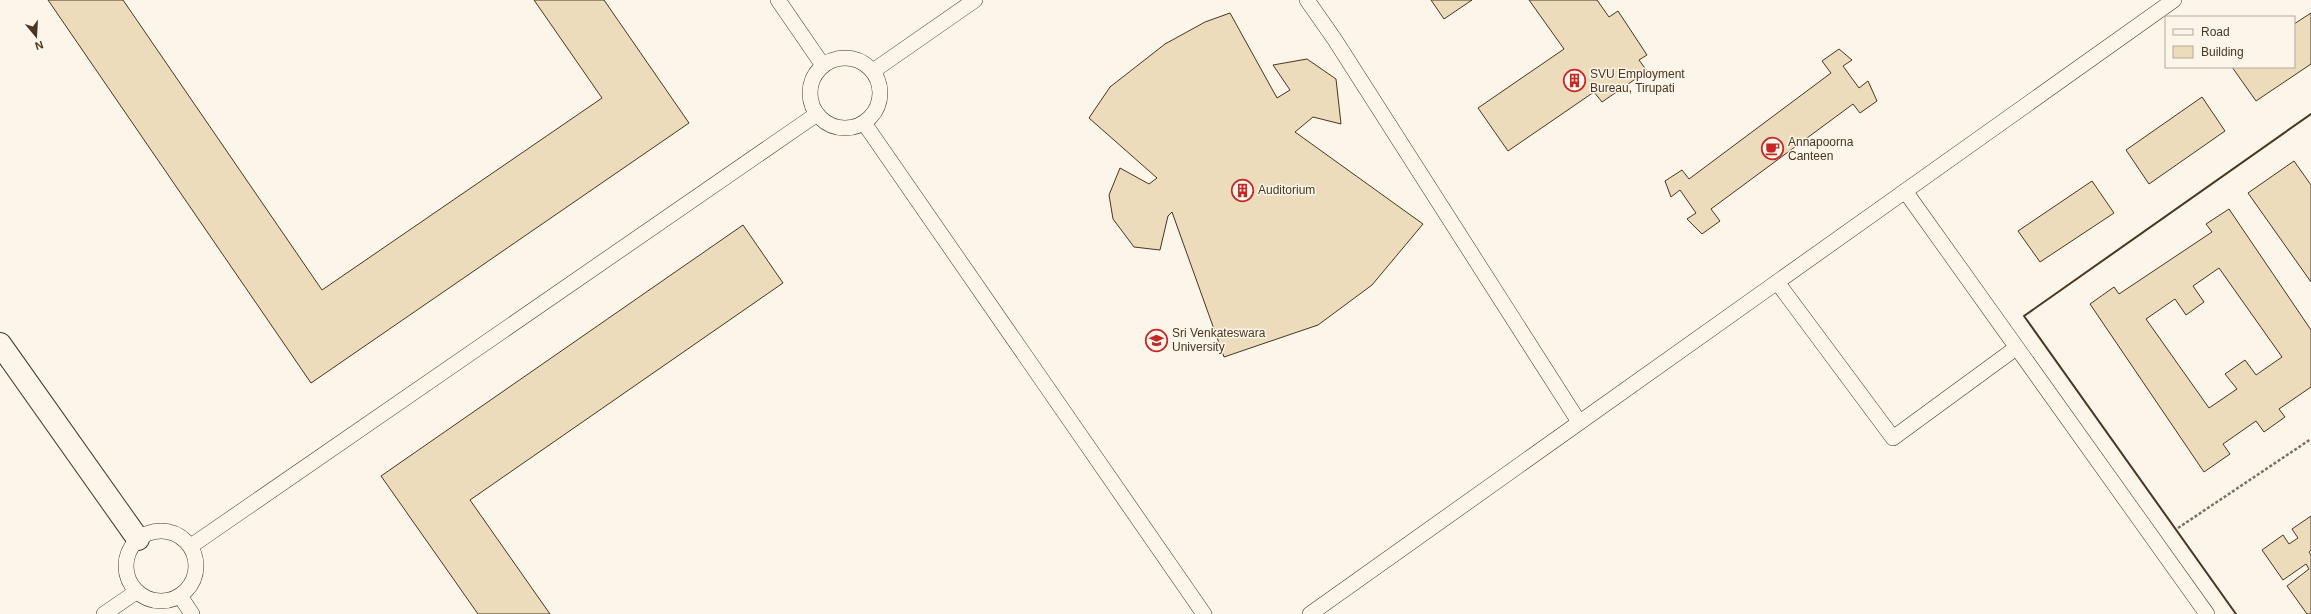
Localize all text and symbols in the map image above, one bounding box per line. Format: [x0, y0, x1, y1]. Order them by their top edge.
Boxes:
north arrow [16, 16, 56, 56]
legend [2165, 16, 2295, 68]
text: Road [2201, 25, 2230, 39]
text: N [33, 39, 45, 52]
text: Building [2201, 45, 2244, 59]
place label: SVU Employment Bureau, Tirupati [1590, 67, 1685, 95]
building icon: SVU Employment Bureau, Tirupati [1561, 68, 1587, 94]
place label: Annapoorna Canteen [1788, 135, 1854, 163]
cafe icon: Annapoorna Canteen [1760, 136, 1786, 162]
building icon: Auditorium [1230, 177, 1256, 203]
place label: Auditorium [1258, 183, 1315, 197]
place label: Sri Venkateswara University [1172, 326, 1266, 354]
school or university icon: Sri Venkateswara University [1143, 327, 1169, 353]

